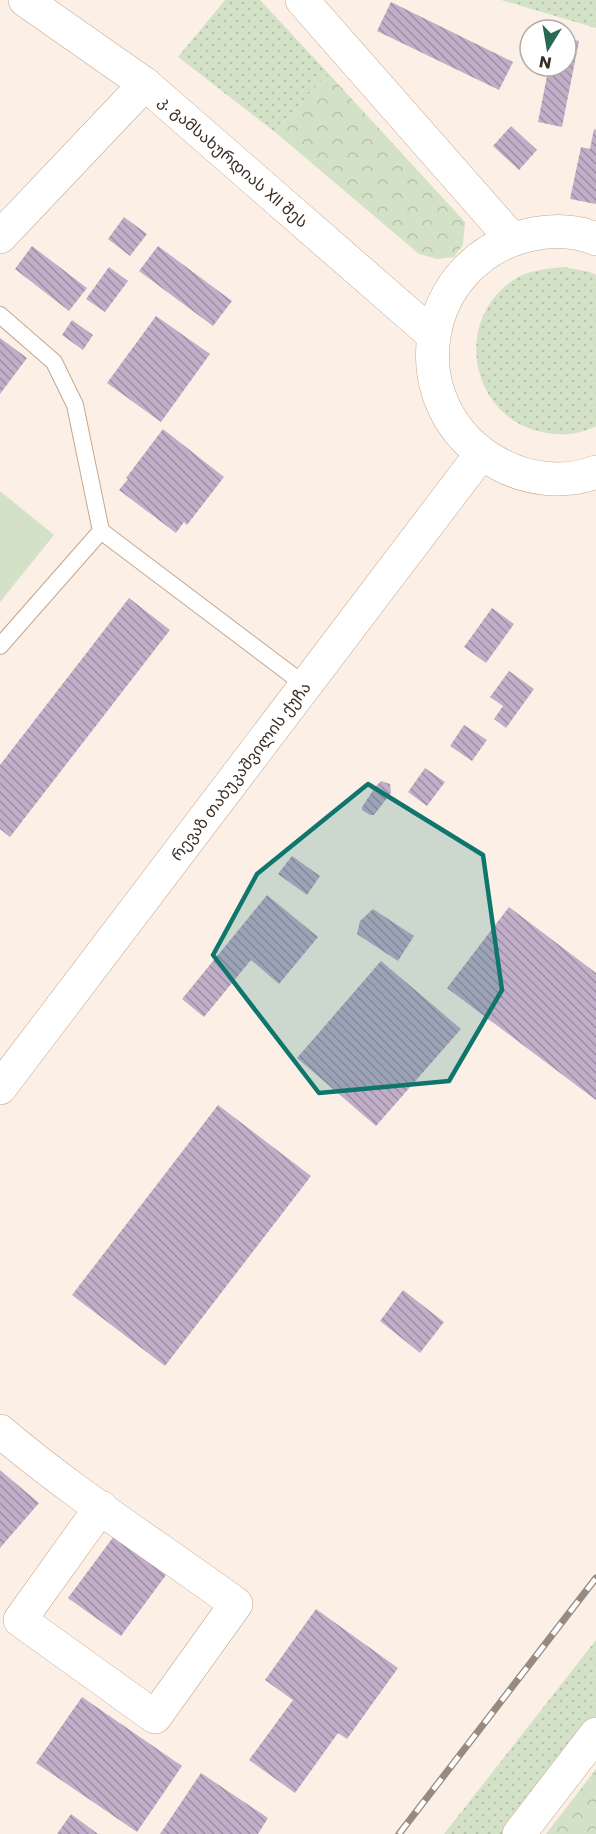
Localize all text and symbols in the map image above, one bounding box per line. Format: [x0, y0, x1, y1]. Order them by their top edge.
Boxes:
north arrow [518, 18, 578, 78]
text: N [537, 50, 553, 75]
street label: კ. გამსახურდიას XII შეს [154, 90, 313, 233]
street label: რევაზ თაბუკაშვილის ქუჩა [165, 677, 316, 865]

